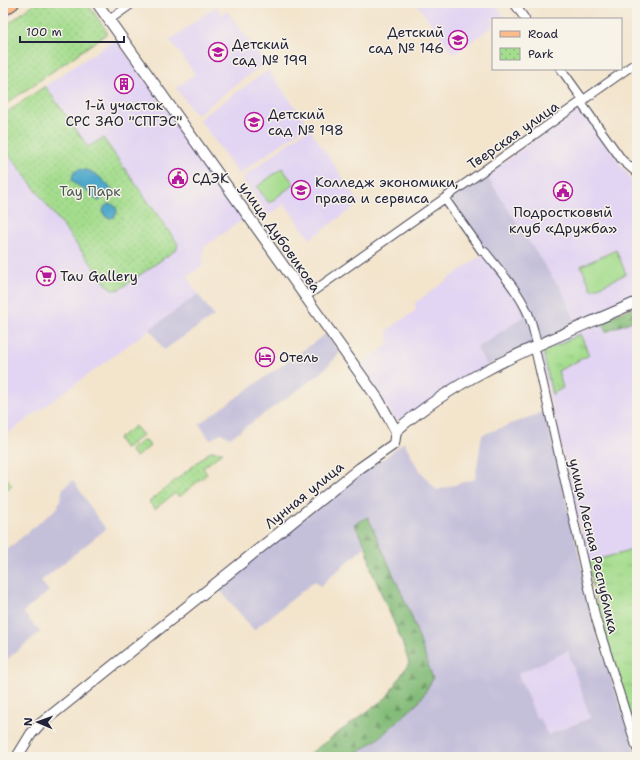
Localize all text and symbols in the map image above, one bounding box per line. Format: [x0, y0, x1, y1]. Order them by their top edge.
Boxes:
scale bar [20, 18, 124, 44]
legend [492, 18, 622, 70]
place label: Детский сад № 146 [368, 23, 444, 57]
text: 100 m [26, 24, 62, 40]
text: Road [528, 26, 559, 42]
school or university icon: Детский сад № 146 [447, 29, 469, 51]
place label: Детский сад № 199 [232, 35, 308, 69]
school or university icon: Детский сад № 199 [207, 41, 229, 63]
text: Park [528, 46, 554, 62]
building icon: 1-й участок СРС ЗАО "СПГЭС" [113, 73, 135, 95]
place label: 1-й участок СРС ЗАО "СПГЭС" [65, 96, 183, 130]
street label: Тверская улица [464, 97, 563, 173]
place label: Детский сад № 198 [268, 105, 344, 139]
school or university icon: Детский сад № 198 [243, 111, 265, 133]
public building icon: СДЭК [167, 167, 189, 189]
place label: СДЭК [192, 169, 229, 187]
place label: Колледж экономики, права и сервиса [315, 173, 459, 207]
street label: улица Дубовикова [235, 178, 325, 296]
school or university icon: Колледж экономики, права и сервиса [290, 179, 312, 201]
public building icon: Подростковый клуб «Дружба» [552, 180, 574, 202]
park label: Тау Парк [59, 182, 121, 200]
place label: Подростковый клуб «Дружба» [509, 203, 617, 237]
supermarket icon: Tau Gallery [35, 265, 57, 287]
place label: Tau Gallery [60, 267, 138, 285]
hotel icon: Отель [254, 346, 276, 368]
place label: Отель [279, 348, 318, 366]
street label: Лунная улица [261, 457, 348, 532]
street label: улица Лесная Республика [565, 457, 623, 636]
north arrow [18, 702, 58, 742]
text: N [21, 717, 36, 726]

